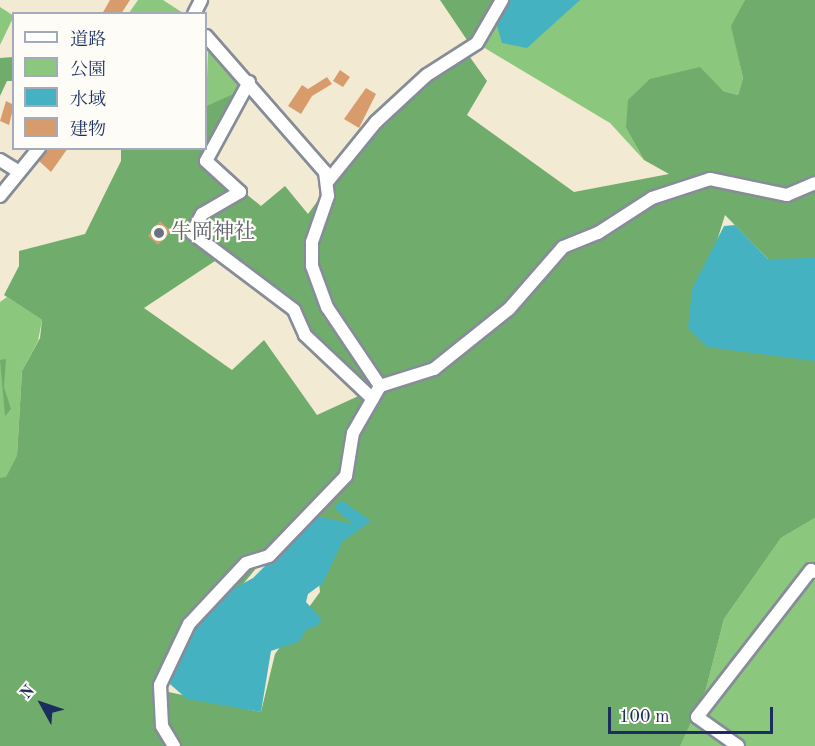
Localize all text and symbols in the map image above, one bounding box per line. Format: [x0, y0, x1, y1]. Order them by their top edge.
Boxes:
legend [12, 12, 207, 150]
text: 道路 [70, 31, 106, 49]
text: 公園 [70, 61, 106, 79]
text: 水域 [70, 91, 106, 109]
text: 建物 [70, 121, 106, 139]
place label: 牛岡神社 [171, 220, 255, 246]
marker: 牛岡神社 [152, 226, 166, 240]
north arrow [12, 674, 72, 734]
text: N [18, 683, 38, 702]
scale bar [611, 695, 776, 733]
text: 100 m [619, 708, 670, 726]

